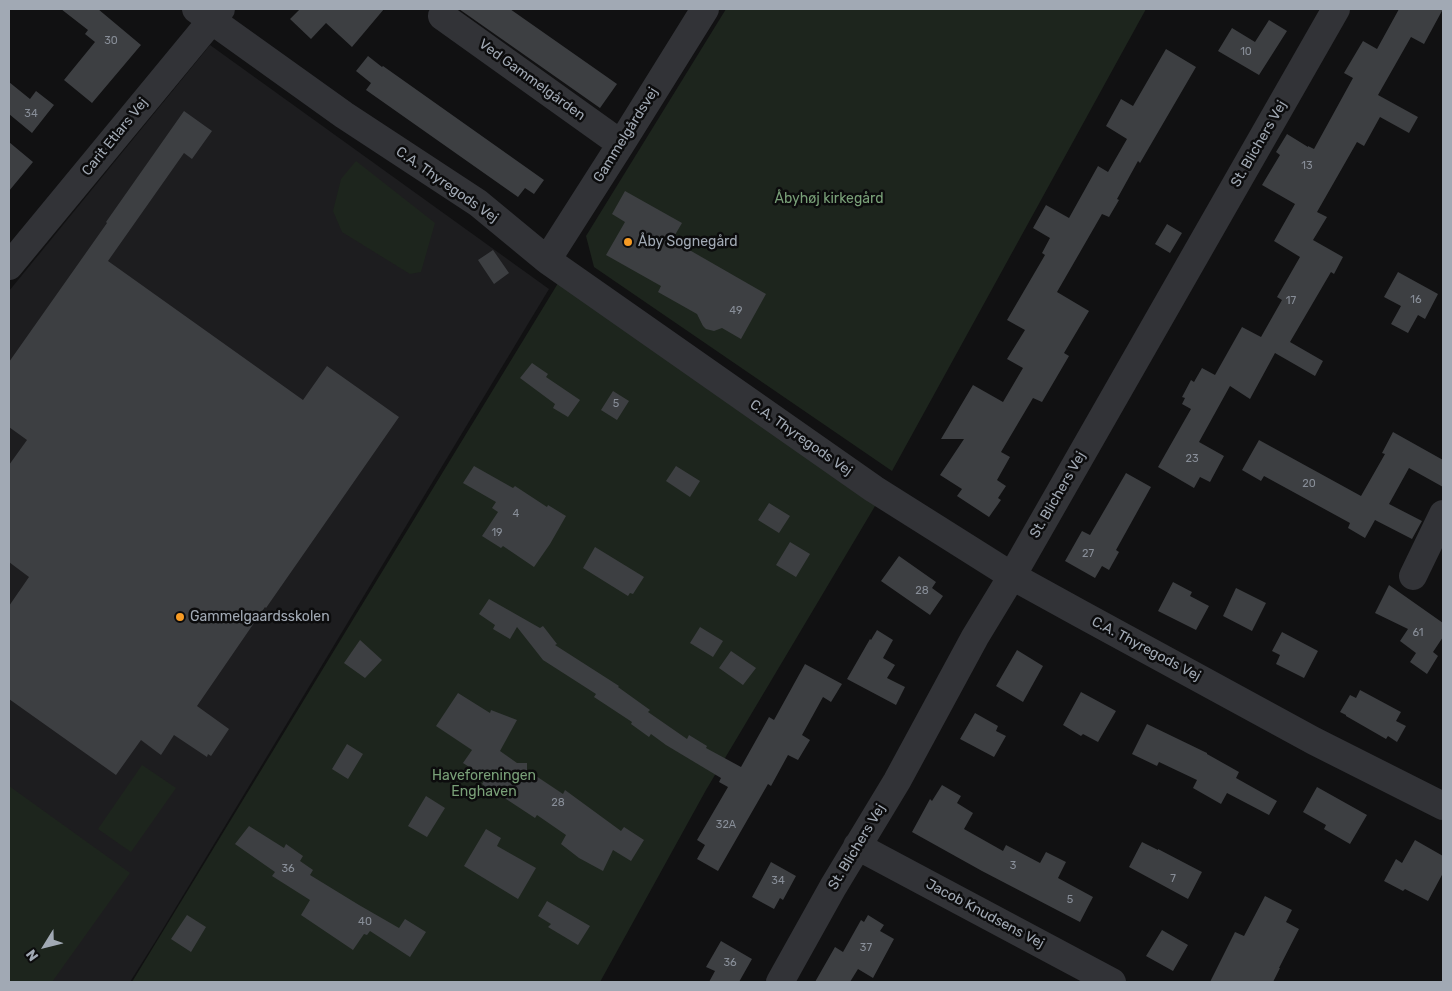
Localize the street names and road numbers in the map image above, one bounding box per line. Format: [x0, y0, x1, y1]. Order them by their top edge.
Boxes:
street label: Ved Gammelgården [476, 36, 588, 124]
street label: Gammelgårdsvej [590, 84, 662, 186]
street label: Carit Etlars Vej [78, 95, 152, 179]
street label: St. Blichers Vej [1227, 98, 1291, 190]
street label: C.A. Thyregods Vej [393, 143, 501, 227]
street label: C.A. Thyregods Vej [747, 396, 855, 480]
street label: St. Blichers Vej [1026, 449, 1090, 541]
street label: C.A. Thyregods Vej [1089, 613, 1203, 685]
street label: St. Blichers Vej [825, 801, 889, 893]
street label: Jacob Knudsens Vej [923, 876, 1047, 952]

